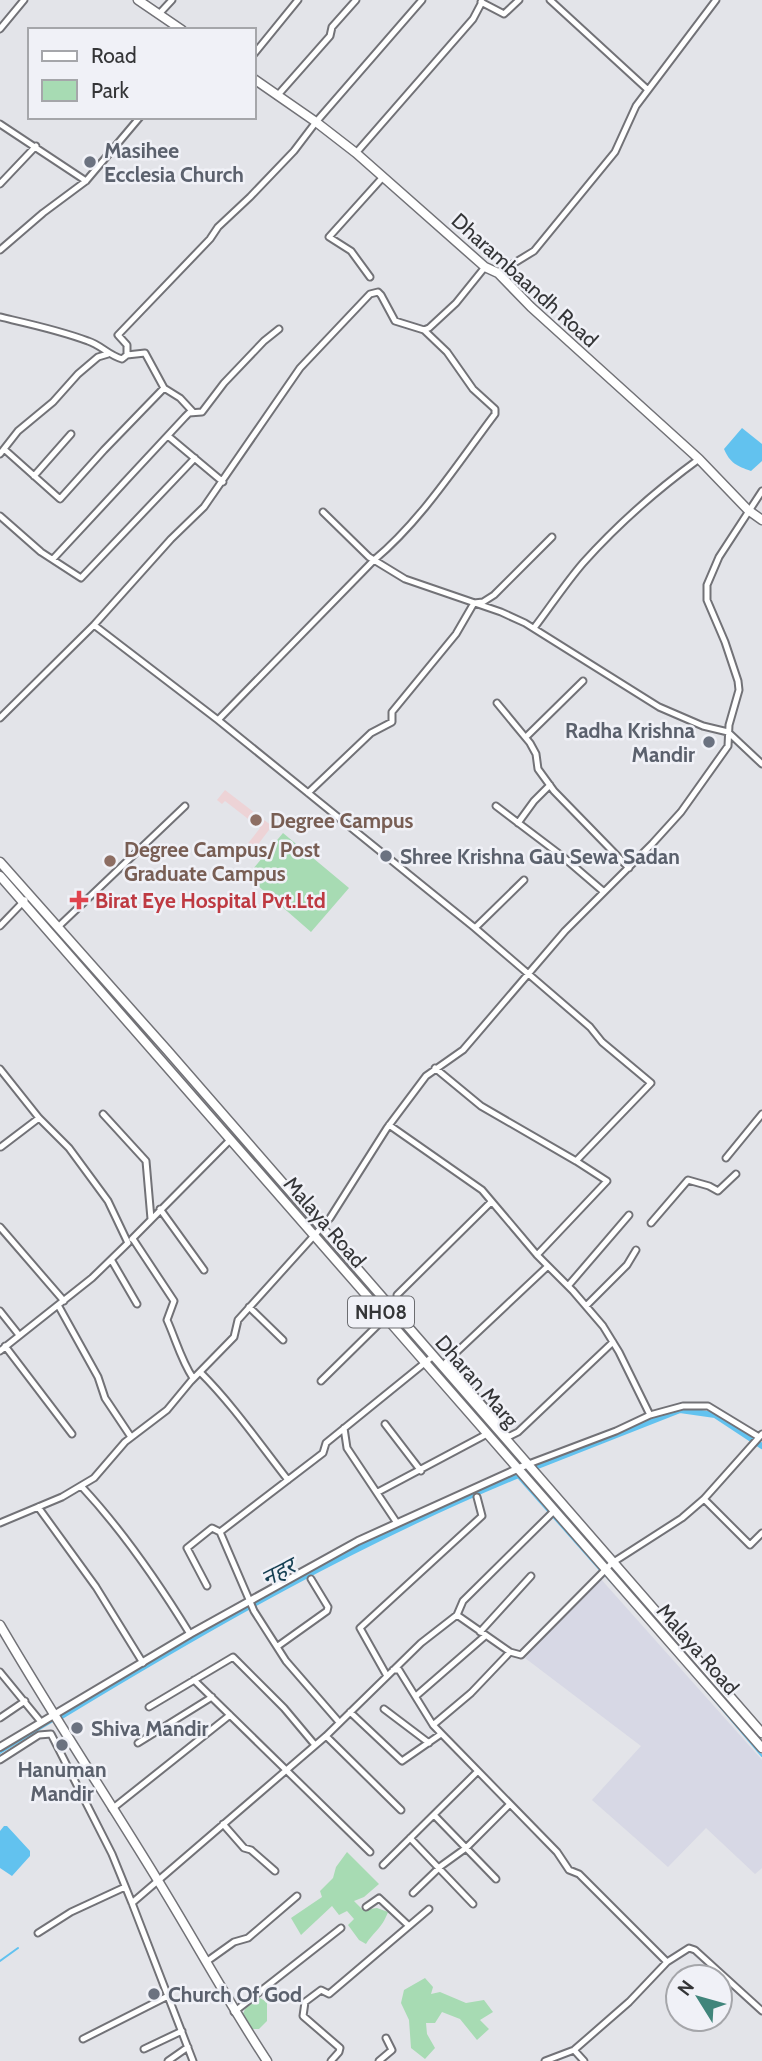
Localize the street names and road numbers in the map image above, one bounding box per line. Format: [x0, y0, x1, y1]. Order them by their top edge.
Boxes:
street label: Dharambaandh Road [447, 208, 603, 352]
street label: Malaya Road [279, 1171, 371, 1273]
road number: NH08 [348, 1296, 414, 1328]
street label: Dharan Marg [430, 1330, 524, 1432]
street label: Malaya Road [652, 1598, 744, 1700]

